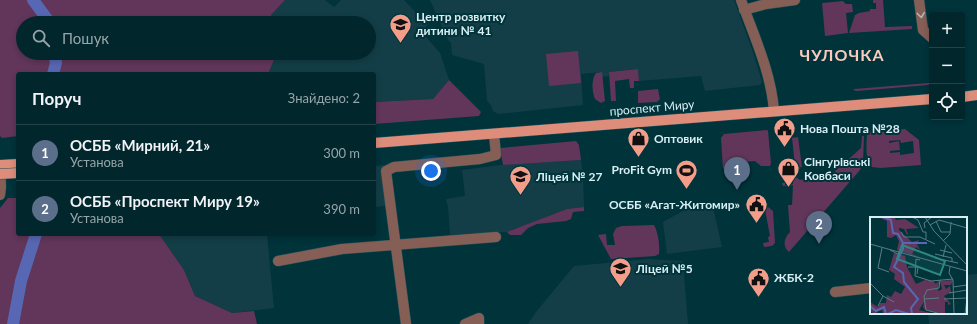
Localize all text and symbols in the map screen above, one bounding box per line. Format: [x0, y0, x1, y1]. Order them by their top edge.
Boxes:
place label: Центр розвитку дитини № 41 [416, 9, 506, 38]
school or university icon: Центр розвитку дитини № 41 [387, 11, 413, 44]
one-way arrow [916, 12, 925, 18]
map controls [929, 12, 965, 120]
button: + [929, 12, 965, 48]
search box [16, 16, 376, 60]
icon: search [30, 27, 52, 49]
text: Пошук [62, 29, 109, 47]
district label: ЧУЛОЧКА [800, 45, 884, 64]
button: − [929, 48, 965, 84]
button: locate [929, 84, 965, 120]
text: Поруч [32, 88, 82, 109]
text: Знайдено: 2 [288, 90, 360, 106]
street label: проспект Миру [609, 96, 696, 119]
public building icon: Нова Пошта №28 [771, 116, 797, 149]
place label: Нова Пошта №28 [800, 121, 900, 136]
shop icon: Оптовик [626, 126, 652, 159]
place label: Оптовик [654, 131, 703, 146]
text: ОСББ «Мирний, 21» [70, 136, 210, 154]
text: 1 [41, 145, 49, 161]
text: 300 m [323, 145, 360, 161]
text: Установа [70, 154, 124, 170]
place label: Сінгурівські Ковбаси [804, 154, 870, 183]
shop icon: Сінгурівські Ковбаси [775, 156, 801, 189]
sports icon: ProFit Gym [674, 157, 700, 190]
pin: 1 [724, 157, 750, 190]
your location [421, 161, 441, 181]
place label: ProFit Gym [612, 162, 672, 177]
school or university icon: Ліцей № 27 [507, 164, 533, 197]
place label: Ліцей № 27 [535, 169, 603, 184]
text: ОСББ «Проспект Миру 19» [70, 192, 260, 210]
public building icon: ОСББ «Агат-Житомир» [743, 192, 769, 225]
place label: ОСББ «Агат-Житомир» [609, 197, 740, 212]
text: 2 [41, 201, 49, 217]
text: 390 m [323, 201, 360, 217]
text: Установа [70, 210, 124, 226]
pin: 2 [806, 211, 832, 244]
inset map [870, 217, 967, 314]
school or university icon: Ліцей №5 [607, 256, 633, 289]
place label: Ліцей №5 [635, 261, 693, 276]
public building icon: ЖБК-2 [745, 265, 771, 298]
place label: ЖБК-2 [774, 270, 814, 285]

